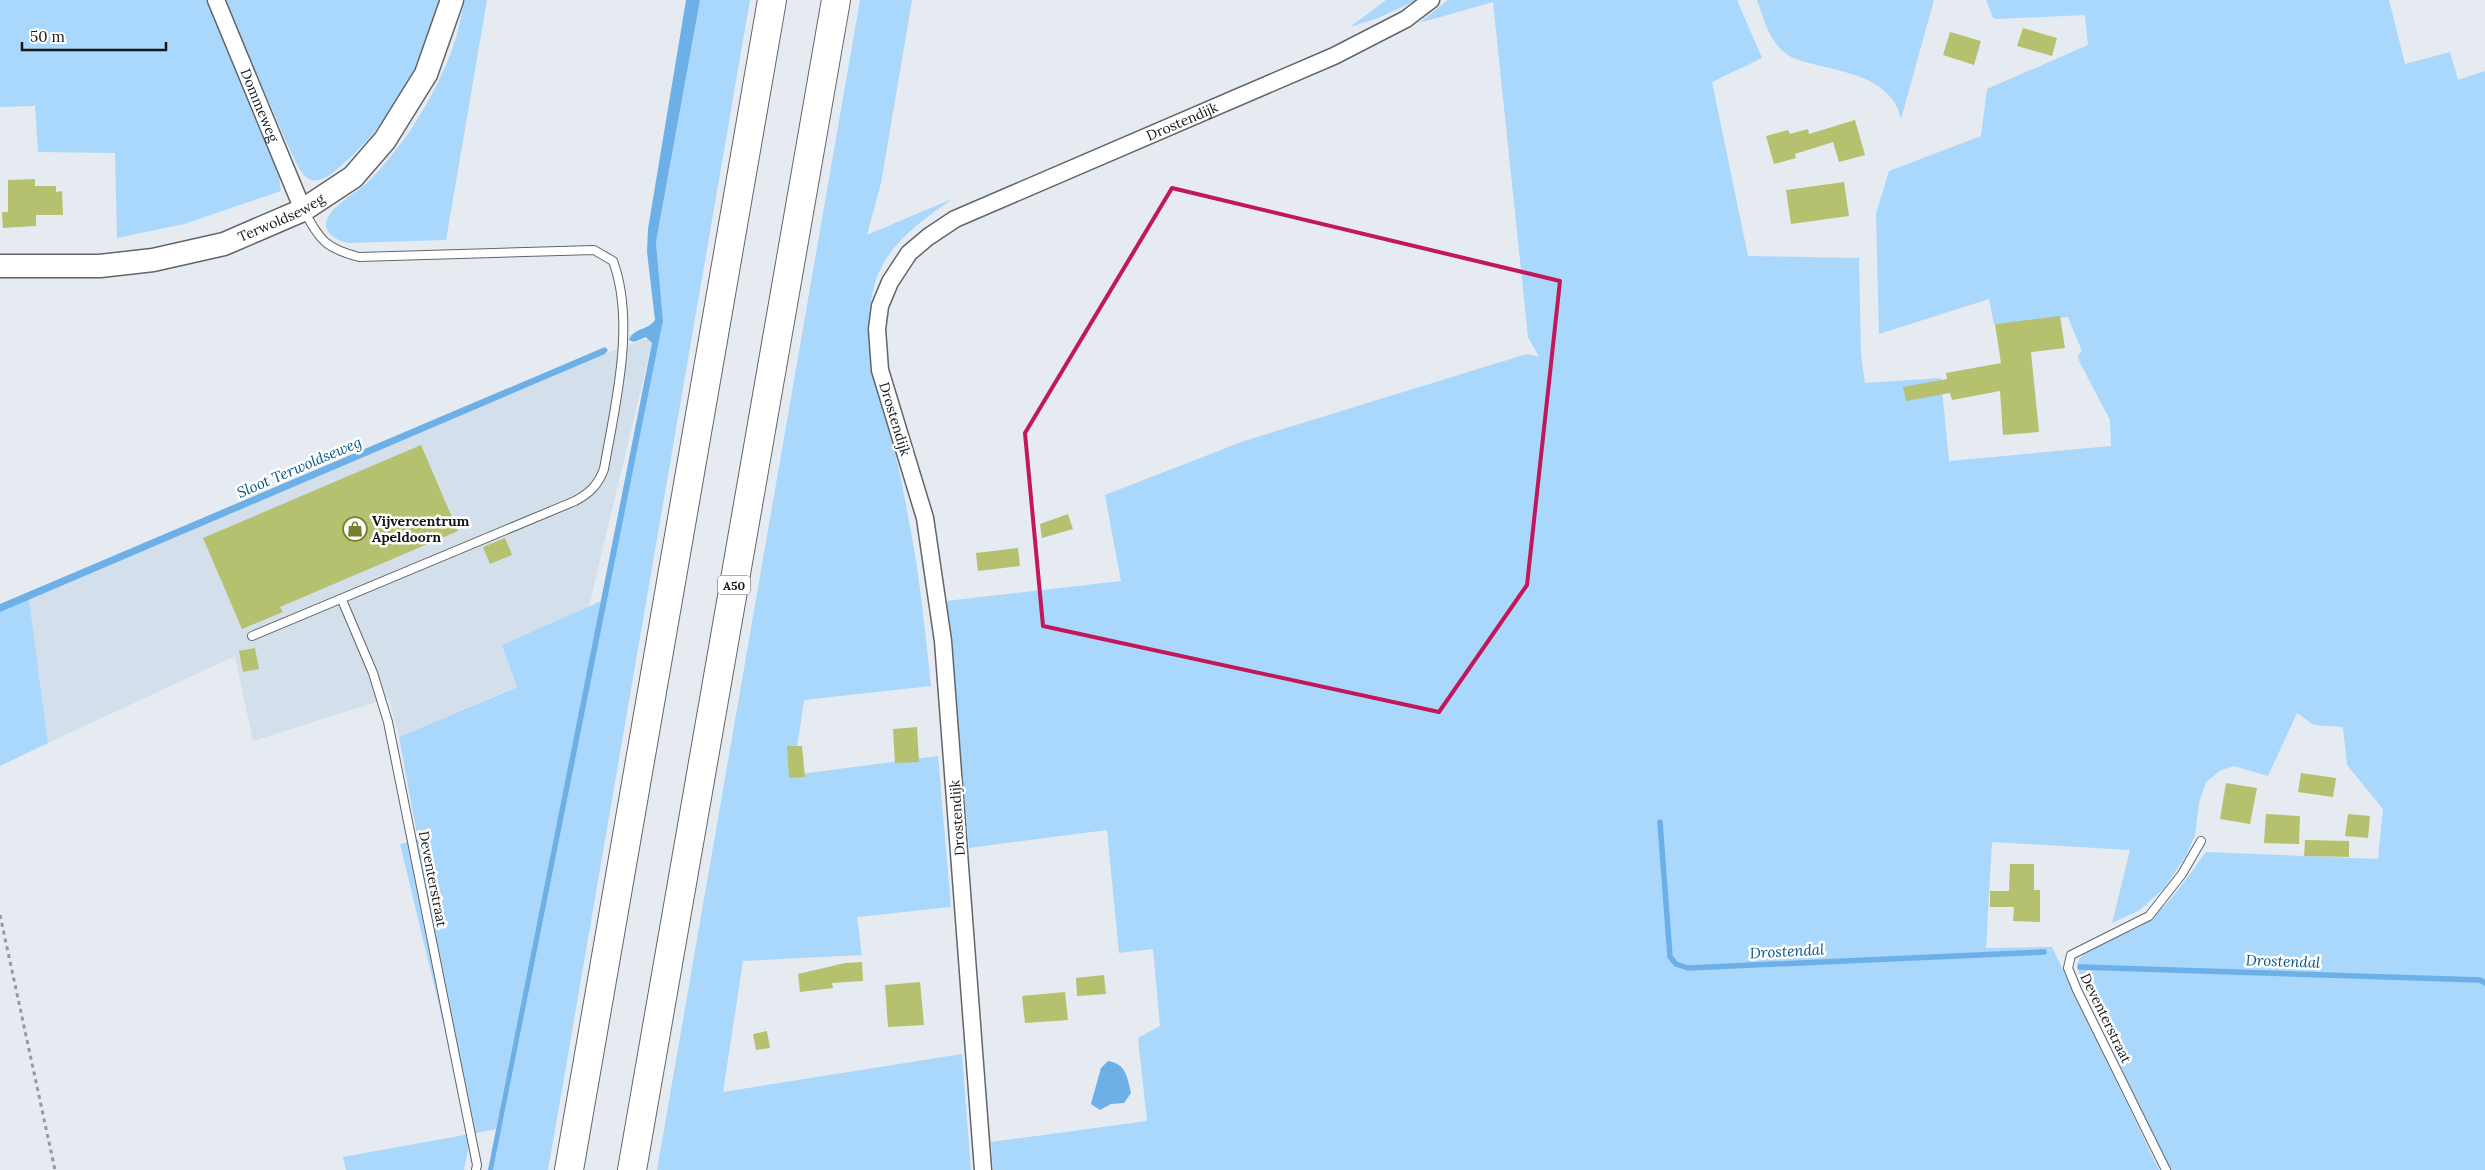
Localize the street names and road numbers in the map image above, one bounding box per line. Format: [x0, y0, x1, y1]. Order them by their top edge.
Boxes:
street label: Dommeweg [236, 66, 283, 145]
street label: Drostendijk [1144, 98, 1221, 145]
street label: Terwoldseweg [235, 189, 328, 246]
street label: Drostendijk [875, 380, 915, 458]
road number: A50 [718, 576, 750, 594]
street label: Drostendijk [945, 779, 969, 857]
street label: Deventerstraat [415, 829, 451, 929]
street label: Deventerstraat [2077, 970, 2136, 1066]

